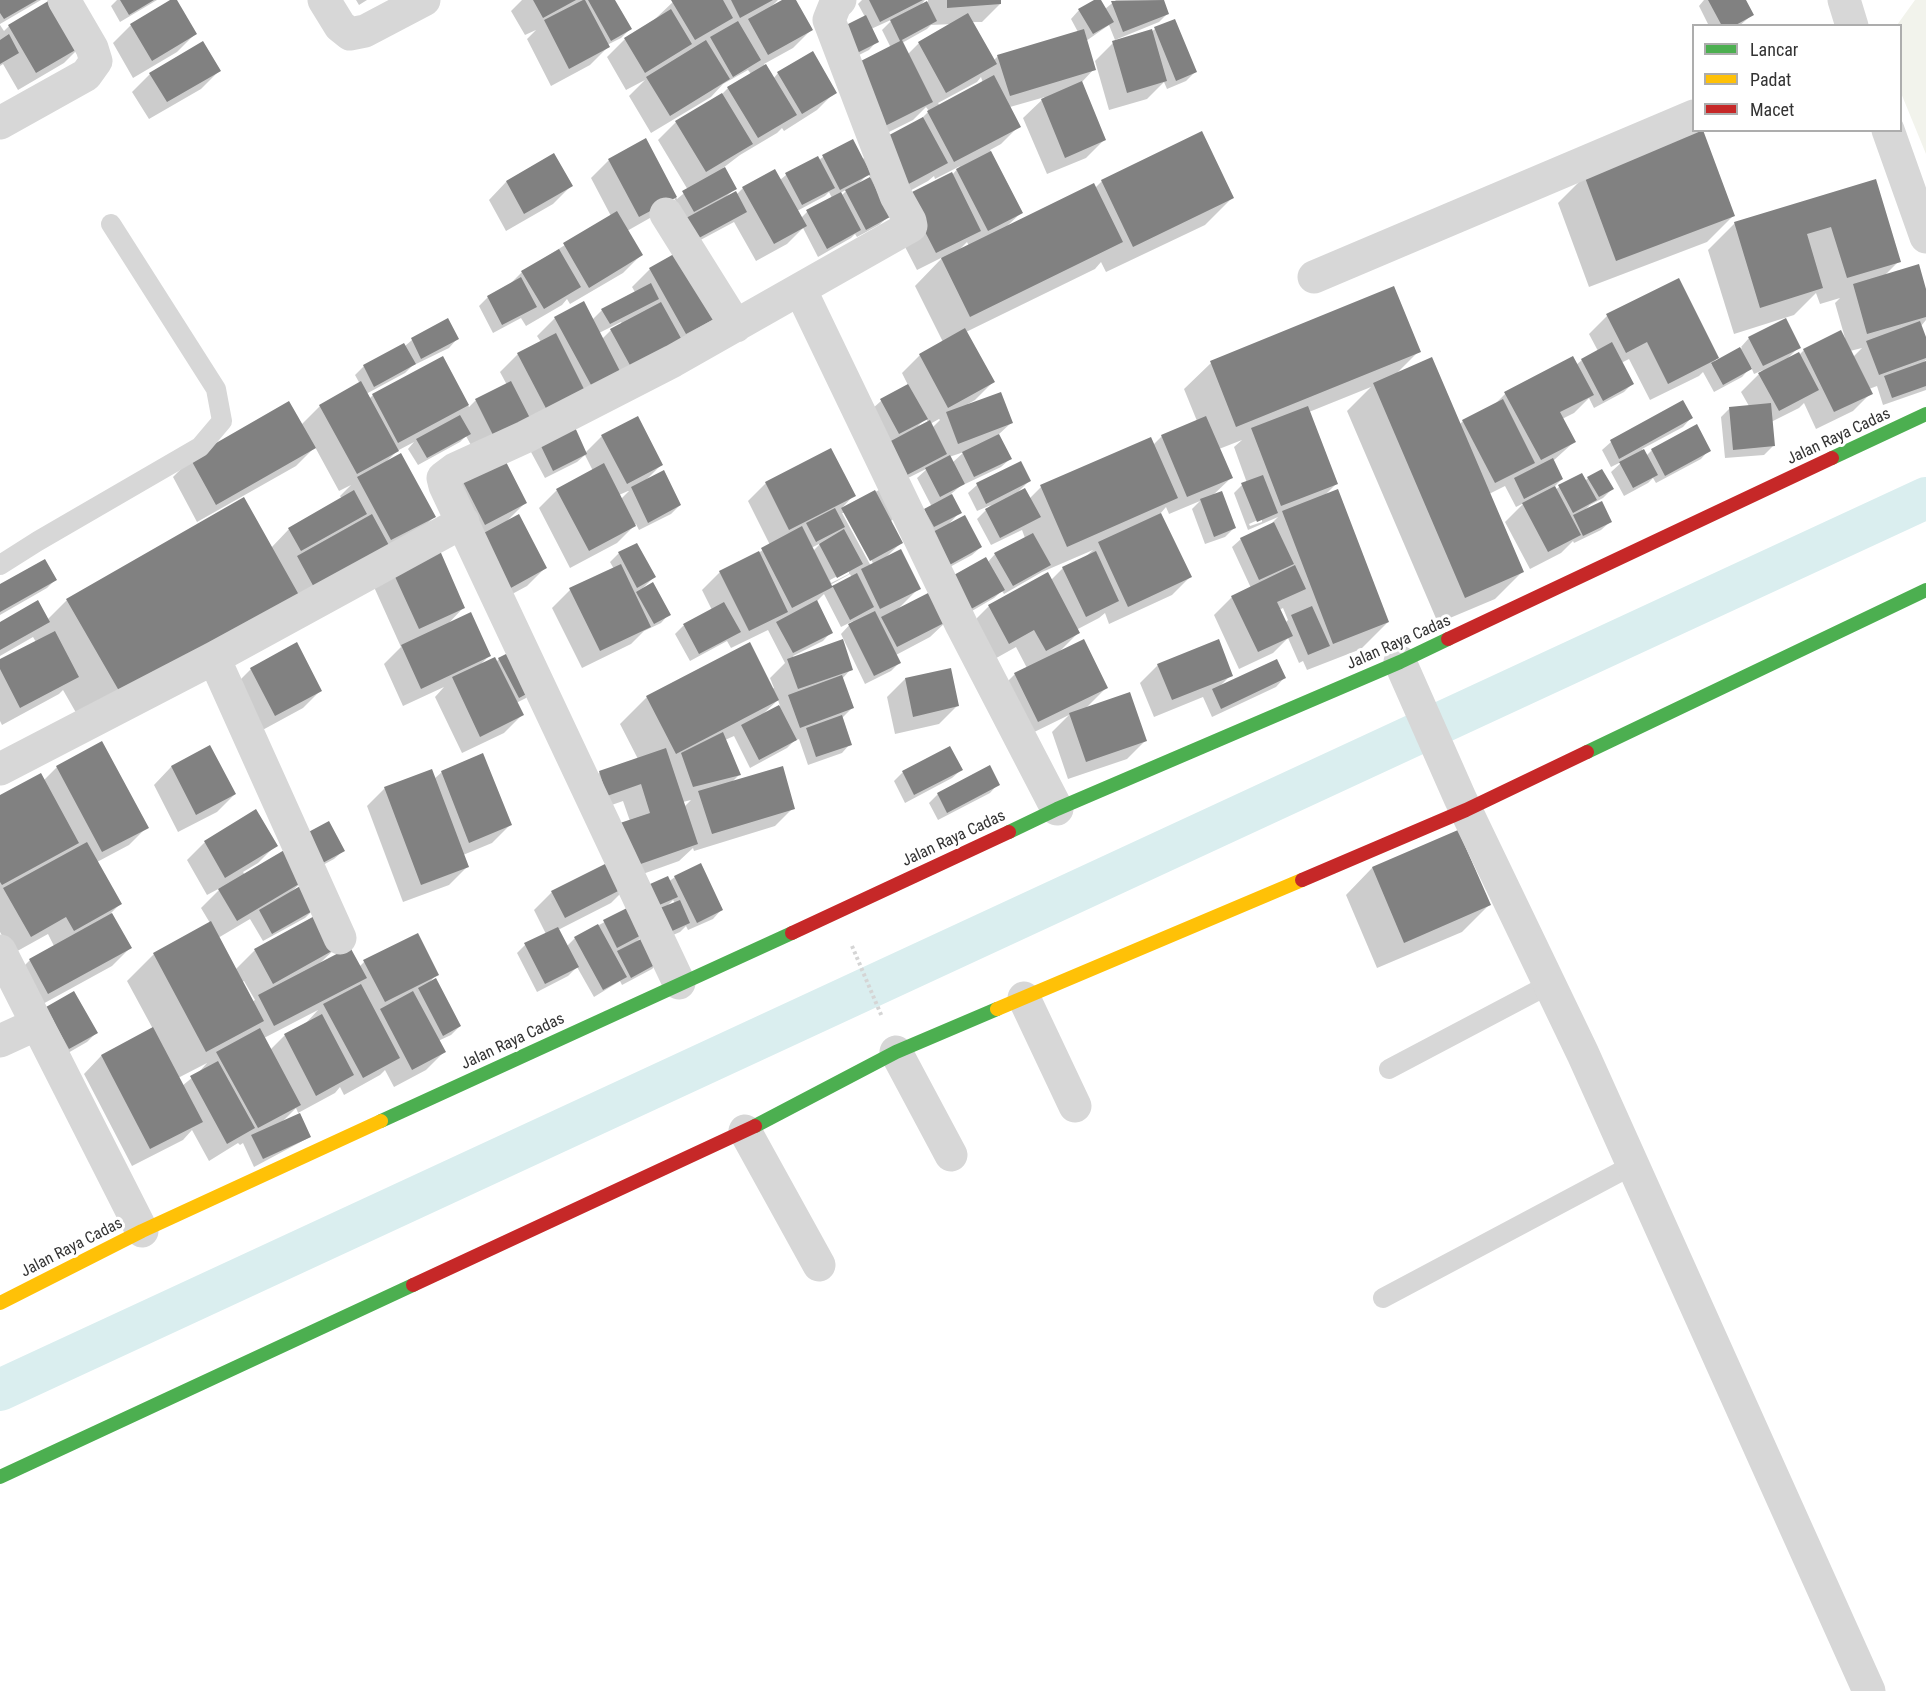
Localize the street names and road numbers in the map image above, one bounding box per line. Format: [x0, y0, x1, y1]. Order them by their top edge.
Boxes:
street label: Jalan Raya Cadas [1784, 405, 1894, 469]
street label: Jalan Raya Cadas [1344, 612, 1454, 674]
street label: Jalan Raya Cadas [899, 807, 1009, 871]
street label: Jalan Raya Cadas [458, 1010, 568, 1074]
street label: Jalan Raya Cadas [18, 1214, 126, 1282]

